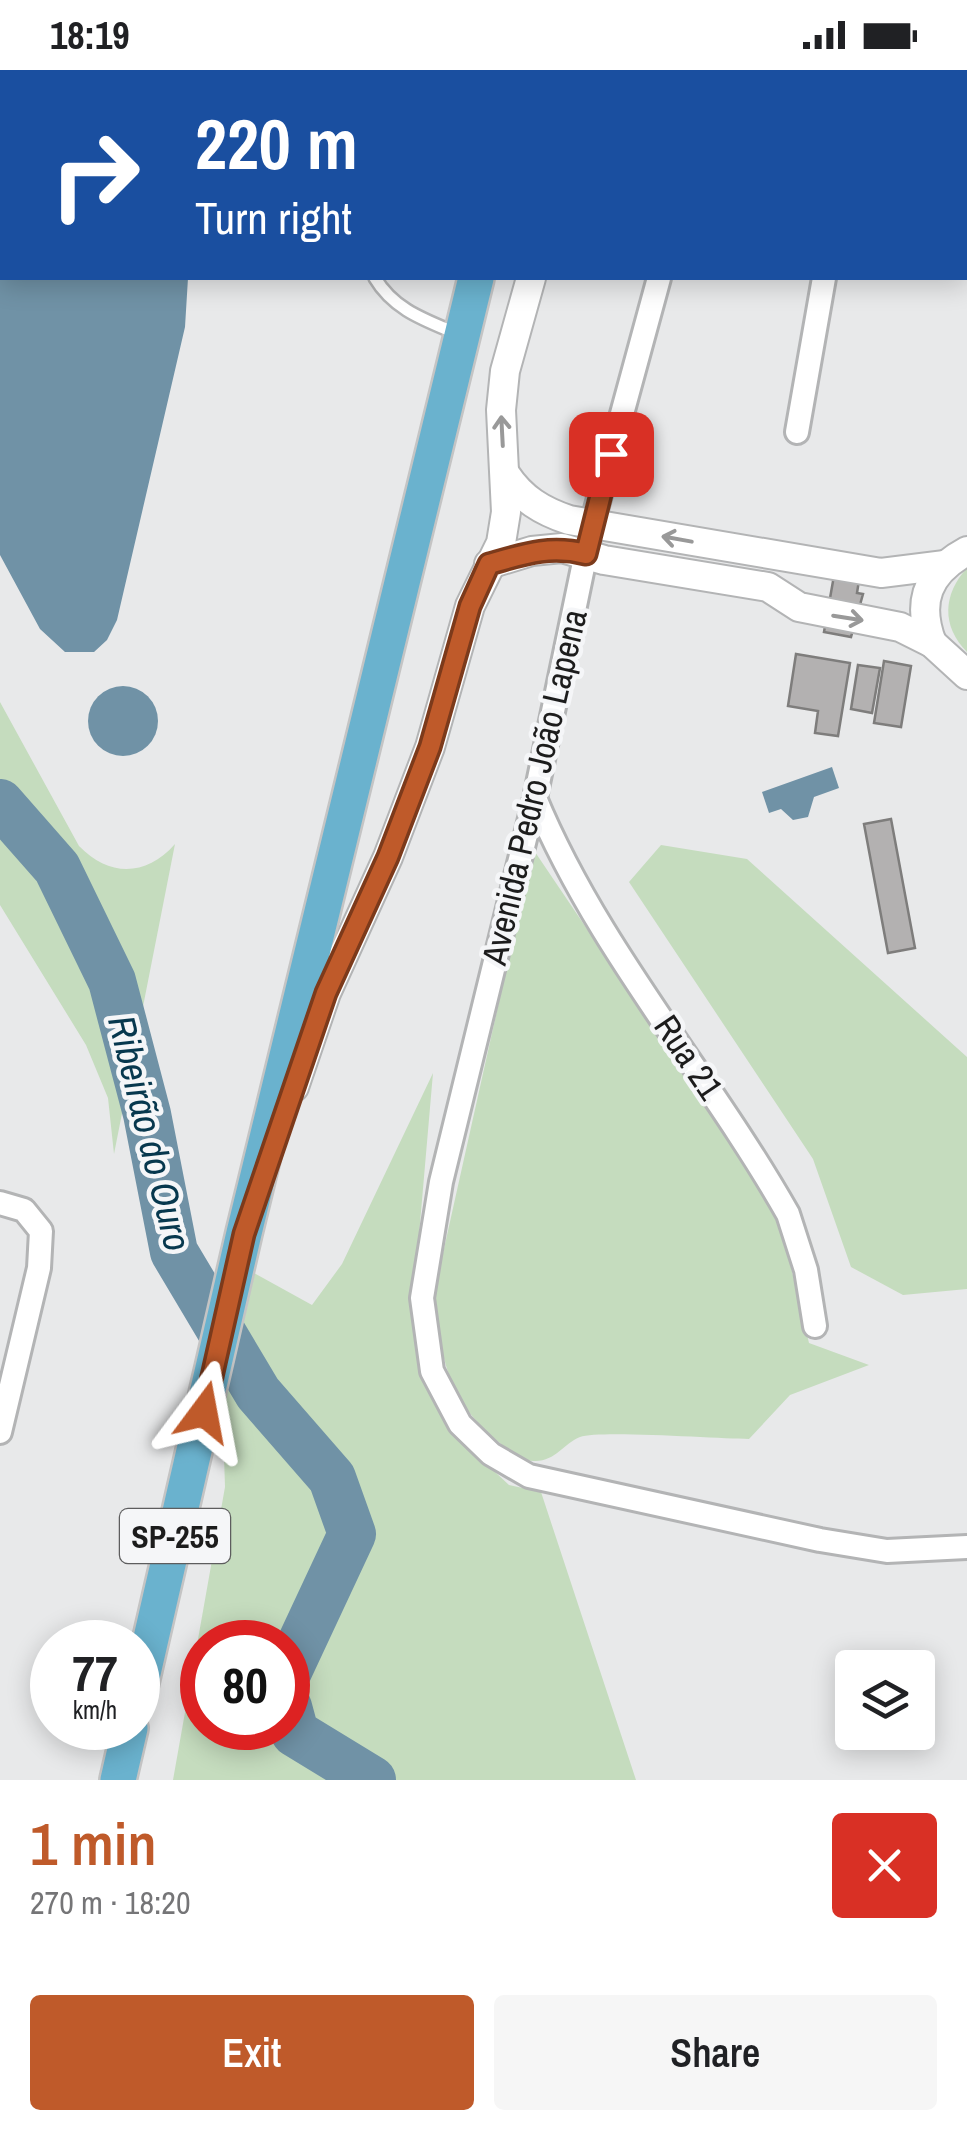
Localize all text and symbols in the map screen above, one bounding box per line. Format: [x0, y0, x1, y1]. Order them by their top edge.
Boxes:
text: 18:19 [50, 10, 130, 61]
text: 220 m [195, 97, 358, 191]
icon: right [30, 110, 160, 240]
text: Turn right [195, 187, 352, 248]
pin [569, 412, 654, 497]
one-way arrow [492, 416, 511, 448]
icon: arrive [584, 427, 639, 482]
one-way arrow [662, 529, 694, 548]
street label: Avenida Pedro João Lapena [470, 605, 598, 970]
one-way arrow [832, 610, 864, 628]
street label: Rua 21 [644, 1005, 734, 1109]
water label: Ribeirão do Ouro [96, 1010, 204, 1256]
position arrow [152, 1360, 256, 1464]
road number: SP-255 [120, 1509, 230, 1563]
speed limit sign: 80 [180, 1620, 310, 1750]
text: 77 [72, 1639, 118, 1707]
map controls [835, 1650, 935, 1750]
button: layers [835, 1650, 935, 1750]
text: km/h [73, 1693, 117, 1727]
text: 1 min [30, 1803, 157, 1884]
button: close [832, 1813, 937, 1918]
text: 270 m · 18:20 [30, 1881, 190, 1924]
button: Exit [30, 1995, 474, 2110]
button: Share [494, 1995, 937, 2110]

